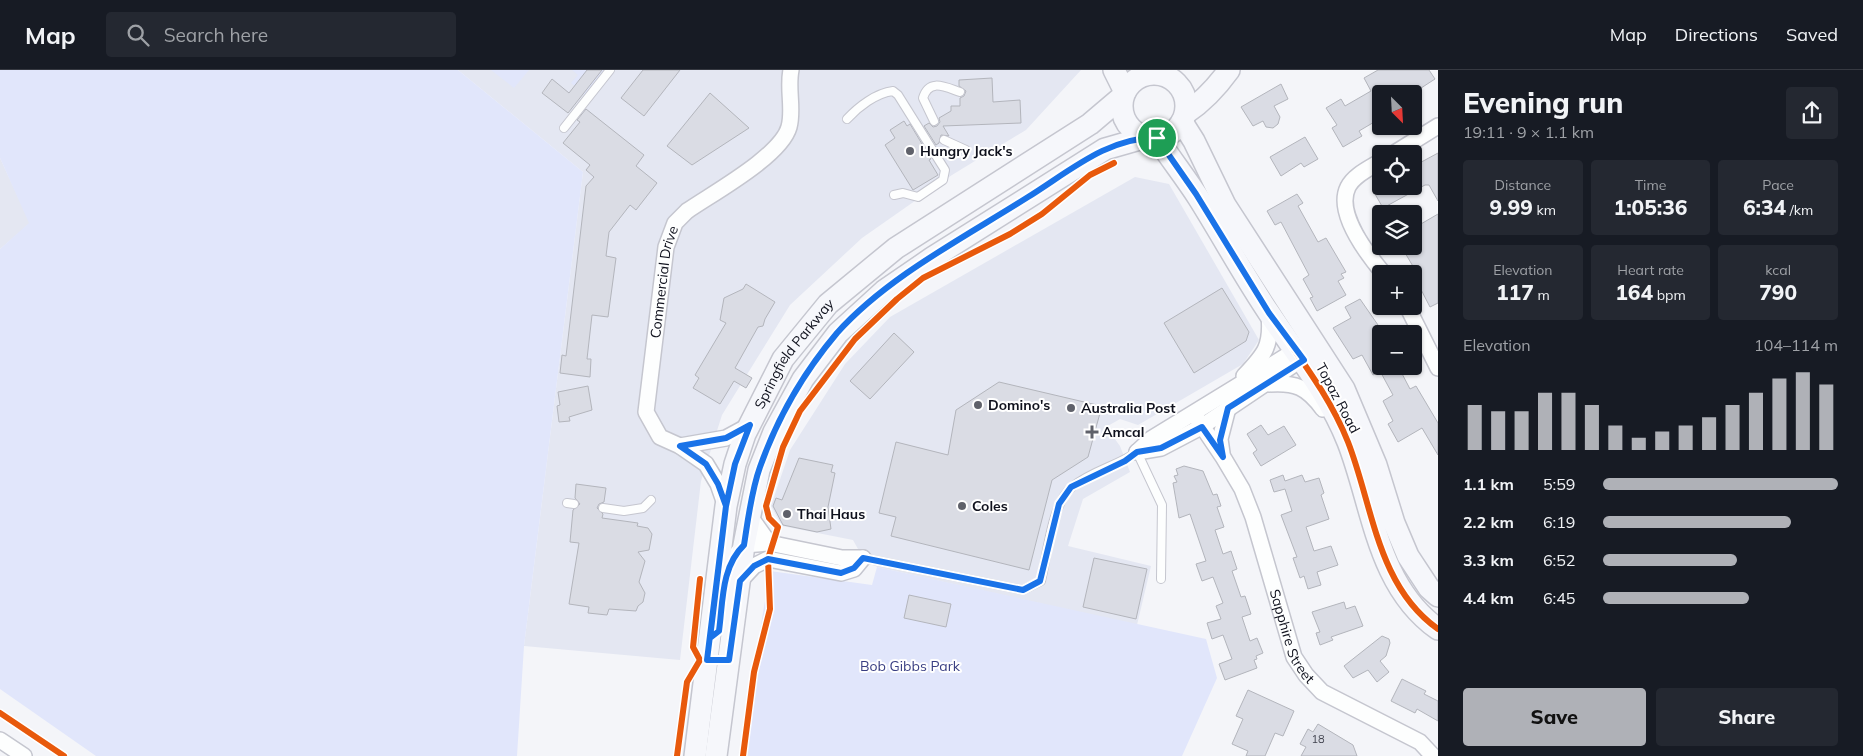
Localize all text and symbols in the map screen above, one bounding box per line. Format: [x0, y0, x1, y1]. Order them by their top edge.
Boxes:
search box [106, 12, 456, 57]
text: Map [25, 20, 76, 50]
icon: search [124, 21, 152, 49]
text: Search here [164, 23, 268, 47]
text: Map [1610, 23, 1647, 46]
text: Directions [1675, 23, 1758, 46]
text: Saved [1786, 23, 1838, 46]
north arrow [1372, 85, 1422, 135]
map controls [1372, 85, 1422, 375]
text: Evening run [1463, 85, 1623, 120]
button: share [1786, 87, 1838, 139]
pin [1136, 117, 1178, 159]
text: 19:11 · 9 × 1.1 km [1463, 122, 1594, 142]
icon: arrive [1143, 124, 1171, 152]
place label: Hungry Jack's [920, 142, 1013, 160]
marker: Hungry Jack's [904, 145, 916, 157]
button: locate [1372, 145, 1422, 195]
text: Distance [1495, 176, 1551, 194]
text: Time [1635, 176, 1666, 194]
text: Pace [1762, 176, 1794, 194]
text: 9.99 [1490, 194, 1533, 220]
text: 1:05:36 [1614, 194, 1687, 220]
text: 6:34 [1743, 194, 1786, 220]
text: km [1533, 201, 1556, 219]
text: /km [1786, 201, 1813, 219]
button: layers [1372, 205, 1422, 255]
street label: Commercial Drive [646, 223, 682, 339]
text: Elevation [1493, 261, 1552, 279]
text: Heart rate [1617, 261, 1684, 279]
text: kcal [1765, 261, 1791, 279]
button: + [1372, 265, 1422, 315]
text: 117 [1496, 279, 1534, 305]
text: 164 [1615, 279, 1653, 305]
text: 790 [1759, 279, 1797, 305]
text: m [1534, 286, 1550, 304]
text: bpm [1653, 286, 1686, 304]
street label: Springfield Parkway [750, 294, 838, 412]
button: − [1372, 325, 1422, 375]
text: Elevation [1463, 335, 1531, 355]
text: 104–114 m [1754, 335, 1838, 355]
street label: Topaz Road [1312, 360, 1364, 436]
place label: Domino's [988, 396, 1050, 414]
marker: Domino's [972, 399, 984, 411]
place label: Australia Post [1081, 399, 1176, 417]
marker: Australia Post [1065, 402, 1077, 414]
place label: Amcal [1102, 423, 1144, 441]
marker: Amcal [1086, 426, 1098, 438]
text: 1.1 km [1463, 474, 1514, 494]
text: 5:59 [1543, 474, 1575, 494]
place label: Coles [972, 497, 1008, 515]
marker: Coles [956, 500, 968, 512]
place label: Thai Haus [797, 505, 865, 523]
marker: Thai Haus [781, 508, 793, 520]
text: 2.2 km [1463, 512, 1514, 532]
text: 6:19 [1543, 512, 1575, 532]
text: 3.3 km [1463, 550, 1514, 570]
text: 6:52 [1543, 550, 1575, 570]
street label: Sapphire Street [1266, 587, 1319, 688]
text: 4.4 km [1463, 588, 1514, 608]
text: 6:45 [1543, 588, 1575, 608]
park label: Bob Gibbs Park [860, 657, 961, 675]
button: Save [1463, 688, 1646, 746]
button: Share [1656, 688, 1838, 746]
house number: 18 [1311, 732, 1325, 746]

